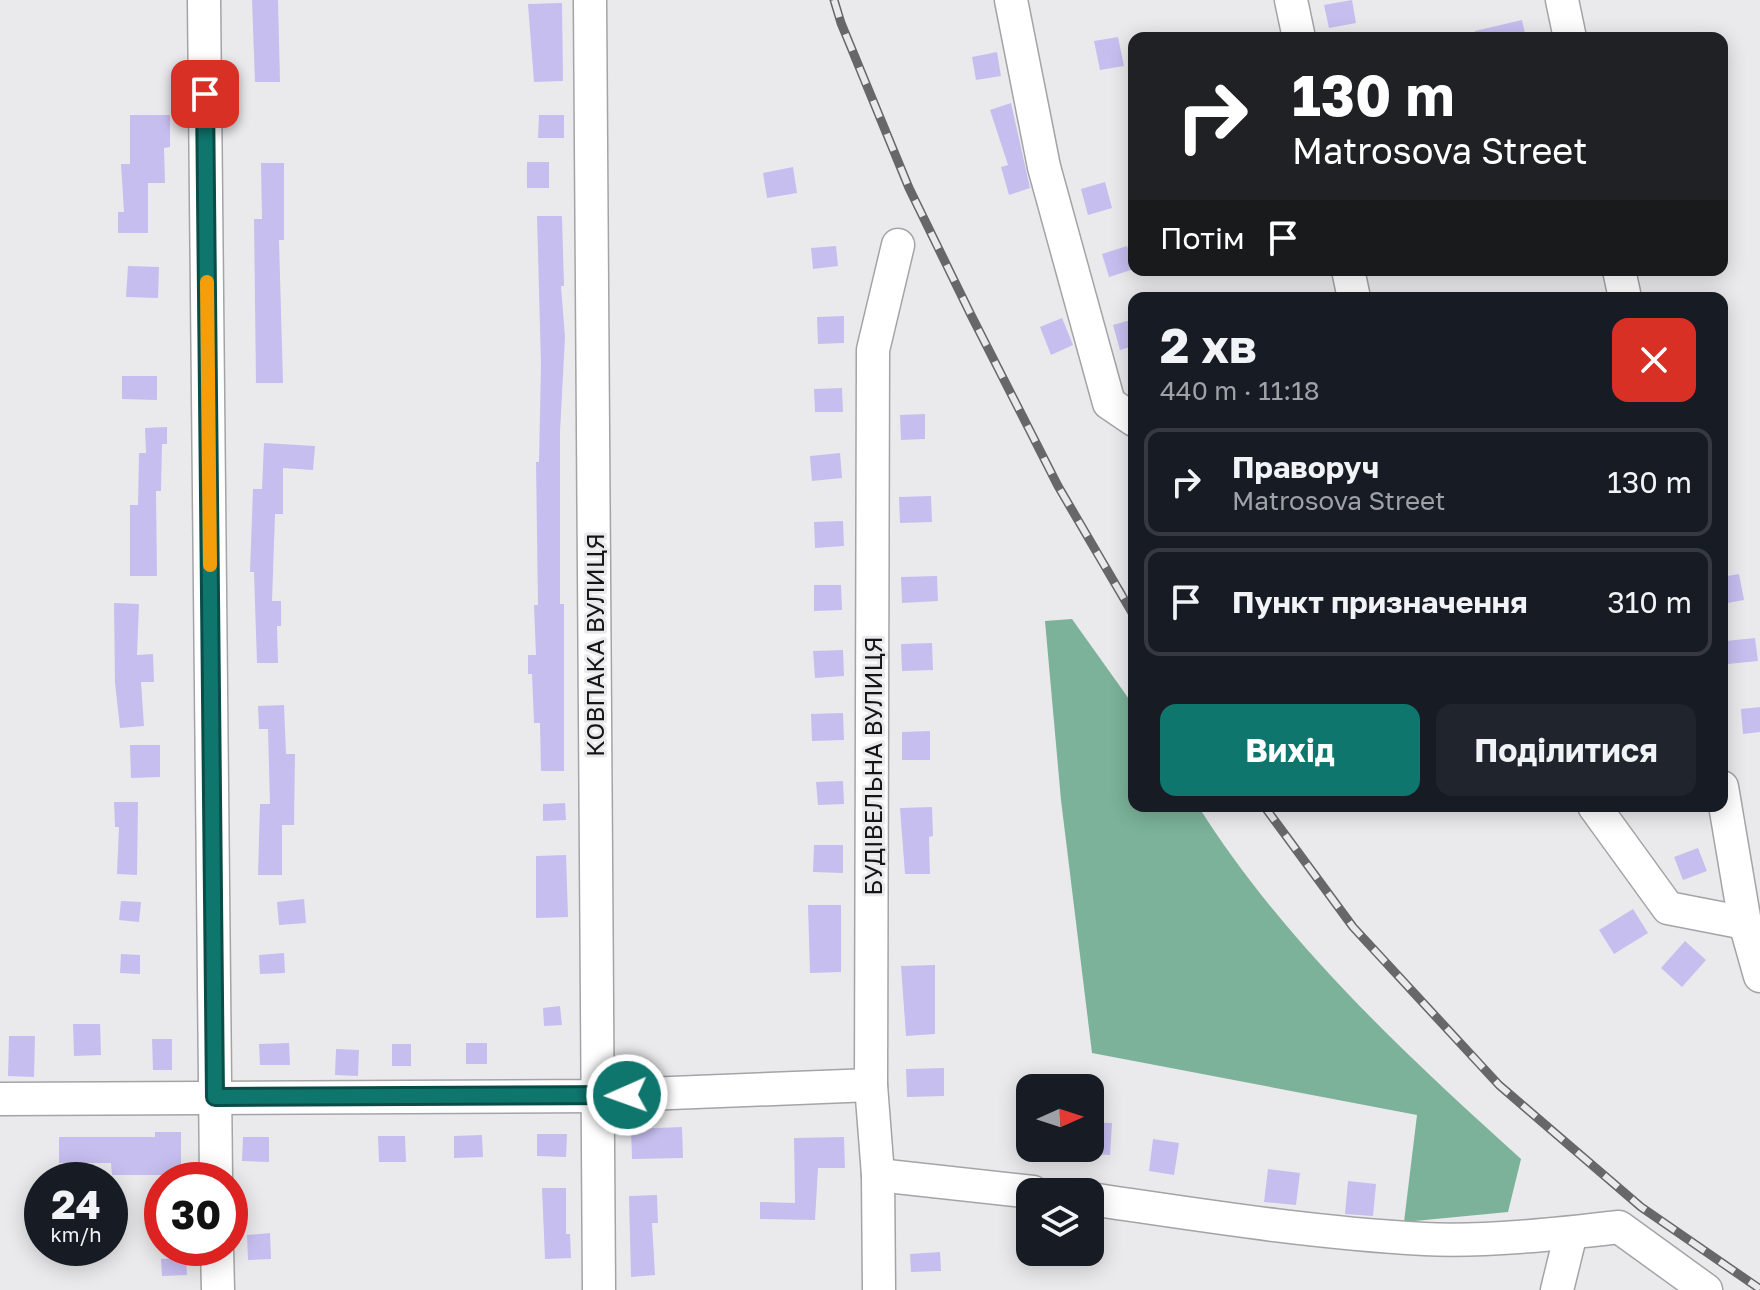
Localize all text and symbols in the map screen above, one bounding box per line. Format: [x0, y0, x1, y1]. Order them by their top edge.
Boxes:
pin [171, 60, 239, 128]
text: 130 m [1292, 61, 1454, 128]
icon: right [1160, 64, 1264, 168]
icon: arrive [183, 72, 227, 116]
text: Matrosova Street [1292, 129, 1588, 172]
icon: arrive [1261, 216, 1305, 260]
text: Потім [1160, 220, 1245, 256]
text: 2 хв [1160, 316, 1257, 374]
button: close [1612, 318, 1696, 402]
text: 440 m · 11:18 [1160, 375, 1320, 406]
text: Праворуч [1232, 449, 1379, 485]
icon: right [1164, 460, 1208, 504]
text: 130 m [1607, 464, 1692, 500]
text: Matrosova Street [1232, 485, 1445, 516]
street label: КОВПАКА ВУЛИЦЯ [580, 533, 609, 757]
icon: arrive [1164, 580, 1208, 624]
text: Пункт призначення [1232, 584, 1528, 620]
text: 310 m [1607, 584, 1692, 620]
street label: БУДІВЕЛЬНА ВУЛИЦЯ [858, 636, 887, 896]
button: Вихід [1160, 704, 1420, 796]
button: Поділитися [1436, 704, 1696, 796]
position arrow [585, 1053, 669, 1137]
north arrow [1016, 1074, 1104, 1162]
map controls [1016, 1074, 1104, 1266]
speed limit sign: 30 [144, 1162, 248, 1266]
button: layers [1016, 1178, 1104, 1266]
text: 24 [51, 1180, 101, 1228]
text: km/h [51, 1222, 101, 1246]

